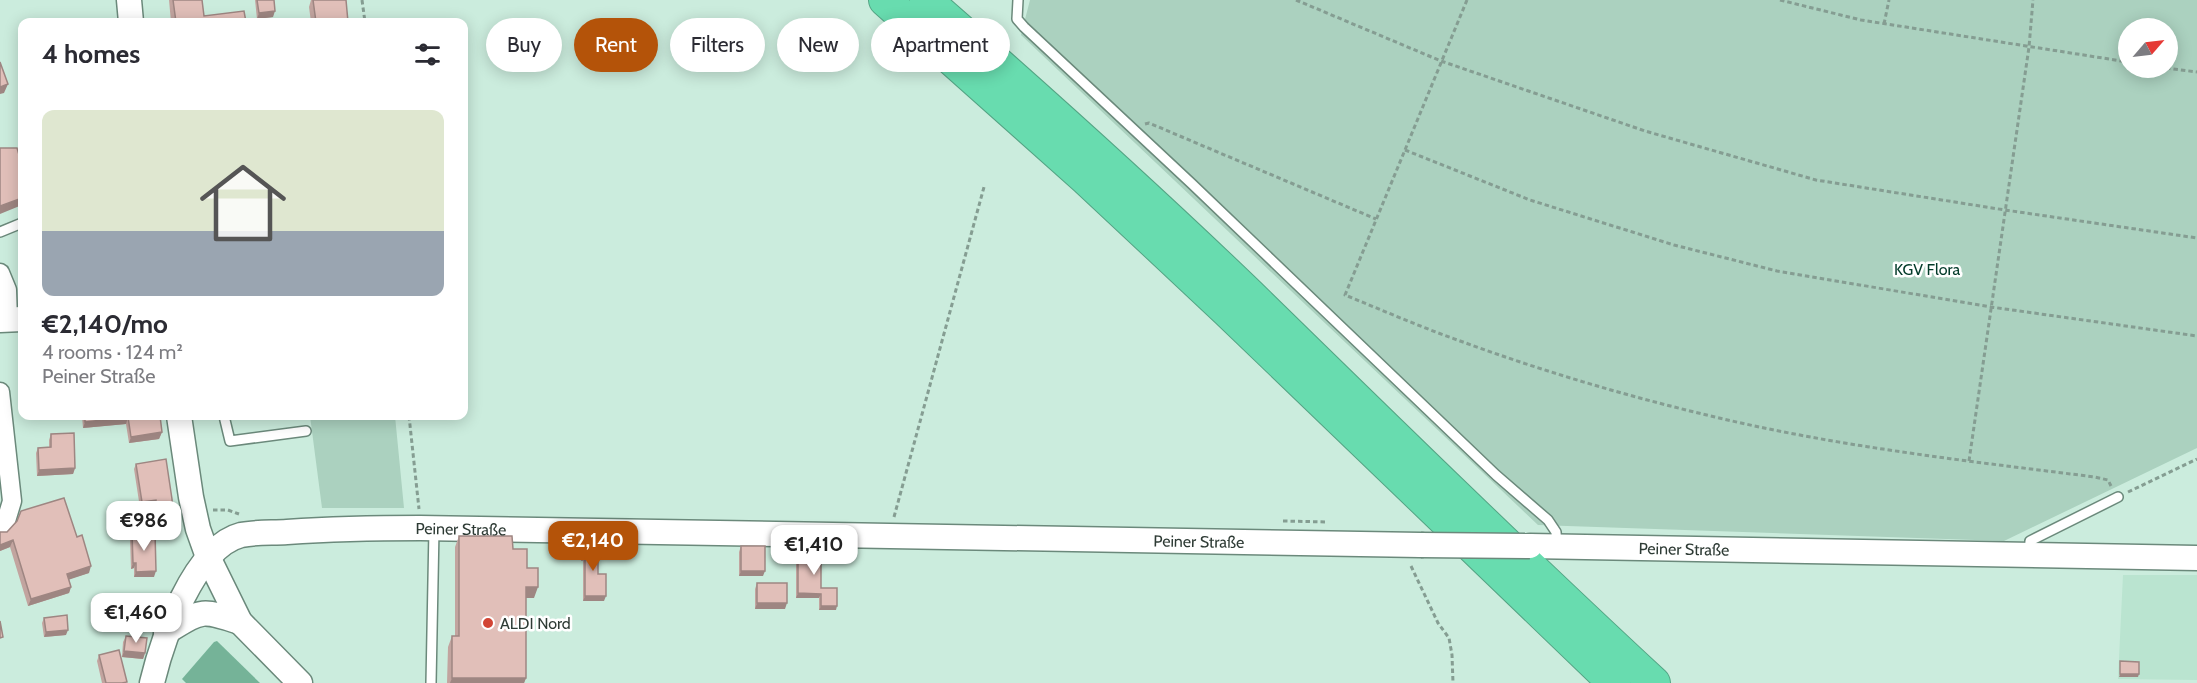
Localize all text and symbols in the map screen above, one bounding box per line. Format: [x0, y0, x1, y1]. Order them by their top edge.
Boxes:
chip: Buy [486, 18, 562, 72]
chip: Rent [574, 18, 658, 72]
chip: Filters [670, 18, 765, 72]
chip: New [777, 18, 859, 72]
chip: Apartment [871, 18, 1010, 72]
north arrow [2118, 18, 2178, 78]
map controls [2118, 18, 2178, 78]
text: 4 homes [42, 38, 140, 70]
icon: filters [411, 38, 444, 71]
icon: home [189, 149, 297, 257]
park label: KGV Flora [1894, 260, 1960, 279]
text: €2,140/mo [42, 308, 168, 340]
text: 4 rooms · 124 m² [42, 340, 183, 364]
text: Peiner Straße [42, 364, 155, 388]
pin: €986 [108, 501, 180, 552]
text: €986 [120, 508, 168, 532]
street label: Peiner Straße [416, 519, 507, 539]
pin: €2,140 [544, 521, 642, 572]
pin: €1,410 [765, 525, 863, 576]
text: €2,140 [562, 528, 624, 552]
street label: Peiner Straße [1153, 531, 1244, 552]
text: €1,410 [785, 532, 843, 556]
street label: Peiner Straße [1638, 539, 1730, 560]
pin: €1,460 [87, 593, 185, 644]
text: €1,460 [105, 600, 167, 624]
place label: ALDI Nord [500, 614, 571, 633]
marker: ALDI Nord [481, 616, 495, 630]

